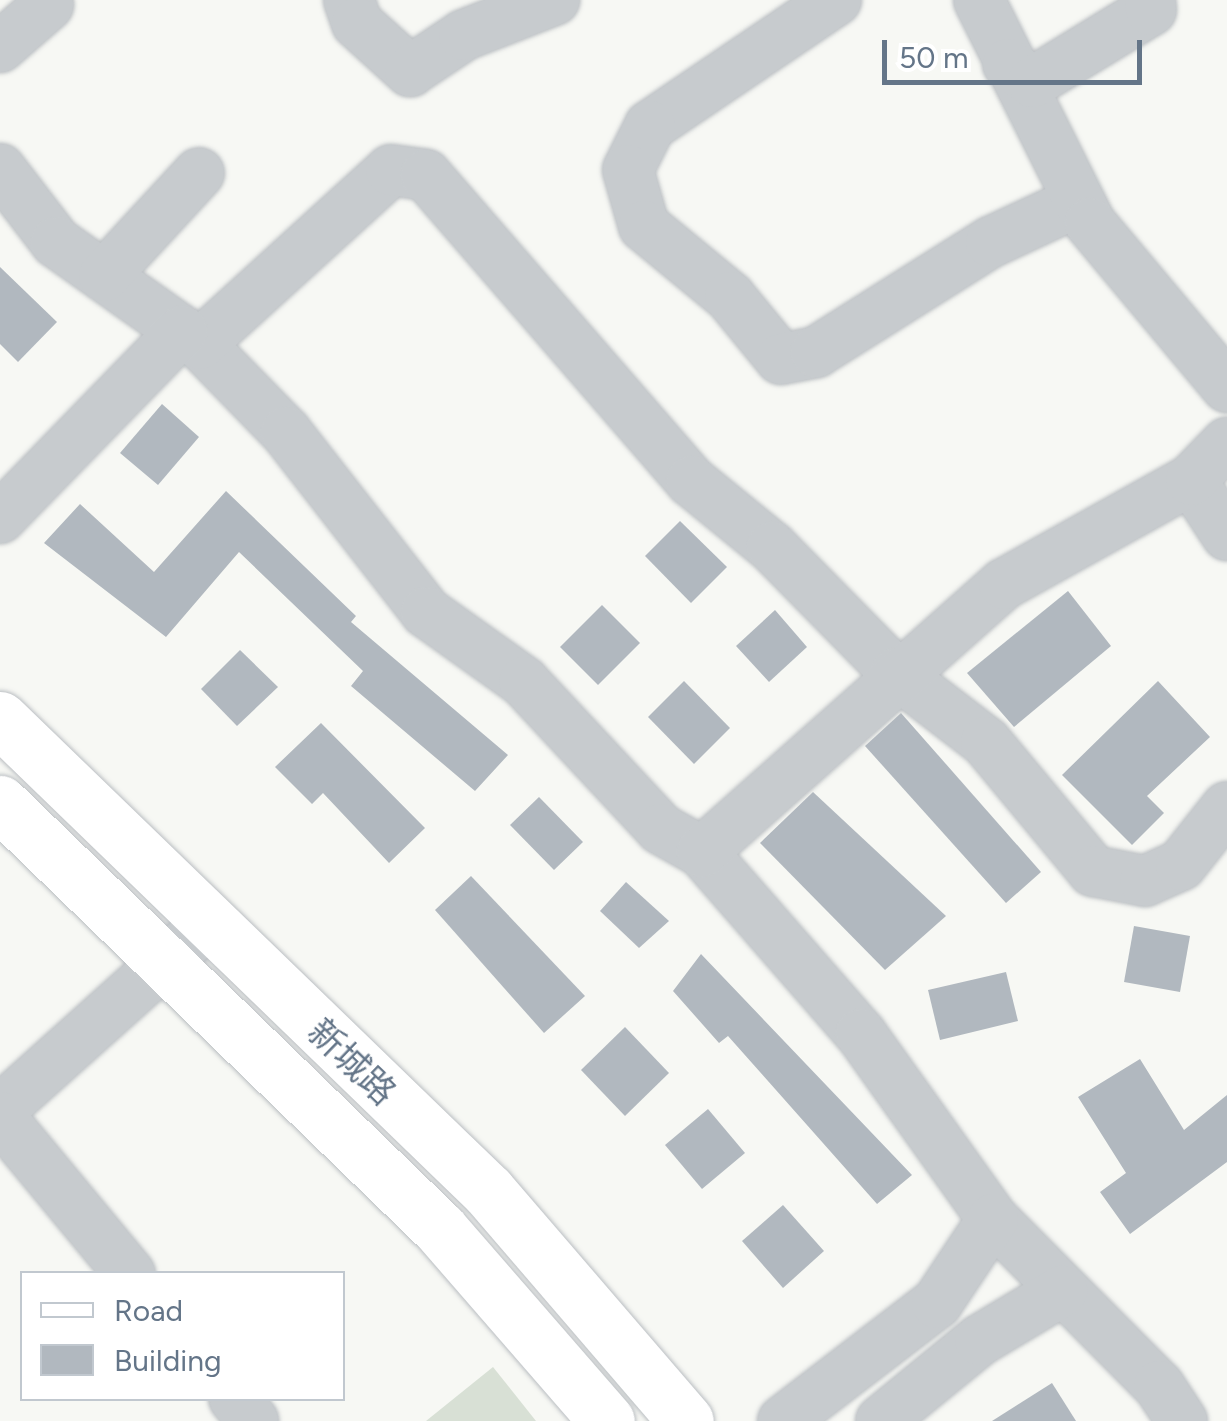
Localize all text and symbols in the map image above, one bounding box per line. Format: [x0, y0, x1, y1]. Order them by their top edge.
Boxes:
scale bar [887, 20, 1147, 82]
text: 50 m [899, 39, 968, 76]
street label: 新城路 [300, 1010, 404, 1114]
legend [20, 1271, 345, 1401]
text: Road [114, 1292, 183, 1329]
text: Building [114, 1342, 222, 1379]

